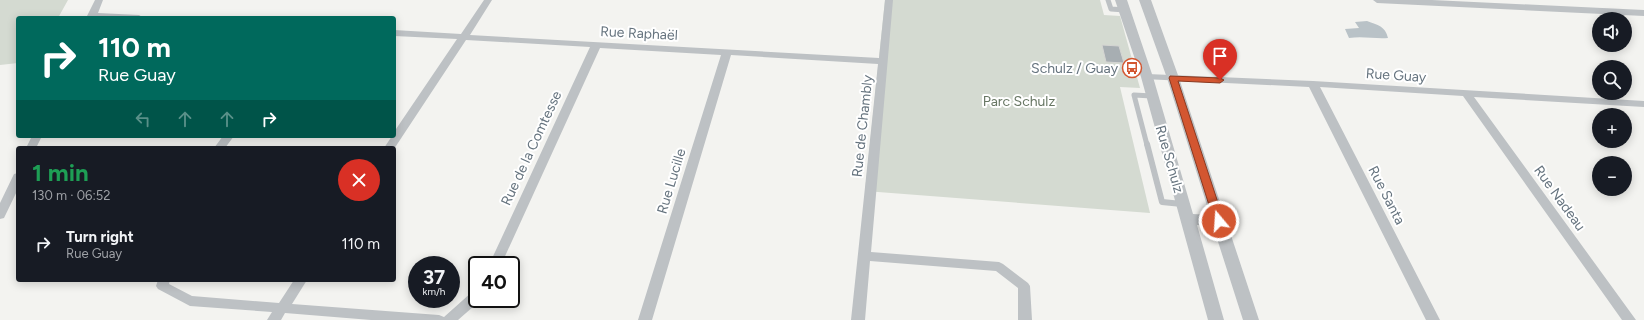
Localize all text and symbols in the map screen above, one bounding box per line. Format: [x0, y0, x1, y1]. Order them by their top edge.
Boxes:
map controls [1592, 12, 1632, 196]
button: sound [1592, 12, 1632, 52]
street label: Rue Raphaël [600, 23, 678, 44]
text: 110 m [98, 30, 171, 64]
icon: right [32, 32, 84, 84]
pin [1203, 39, 1237, 80]
icon: arrive [1209, 45, 1231, 67]
bus stop icon: Schulz / Guay [1121, 57, 1143, 79]
place label: Schulz / Guay [1031, 60, 1119, 77]
button: search [1592, 60, 1632, 100]
text: Rue Guay [98, 64, 176, 86]
street label: Rue Guay [1365, 65, 1427, 86]
street label: Rue de Chambly [849, 74, 876, 178]
street label: Rue de la Comtesse [497, 88, 566, 208]
park label: Parc Schulz [983, 93, 1055, 110]
icon: left [132, 108, 154, 130]
icon: ahead [174, 108, 196, 130]
icon: ahead [216, 108, 238, 130]
icon: right [258, 108, 280, 130]
button: + [1592, 108, 1632, 148]
street label: Rue Schulz [1152, 123, 1187, 195]
street label: Rue Lucille [653, 146, 690, 216]
button: − [1592, 156, 1632, 196]
text: 1 min [32, 158, 89, 187]
button: close [338, 159, 380, 201]
street label: Rue Nadeau [1530, 162, 1589, 234]
street label: Rue Santa [1365, 163, 1409, 227]
text: 130 m · 06:52 [32, 188, 111, 203]
position arrow [1198, 200, 1240, 242]
text: Turn right [66, 228, 134, 246]
icon: right [32, 233, 54, 255]
text: 110 m [342, 235, 380, 253]
text: Rue Guay [66, 246, 122, 261]
speed limit sign: 40 [468, 256, 520, 308]
text: 37 [423, 265, 445, 289]
text: km/h [423, 285, 445, 298]

